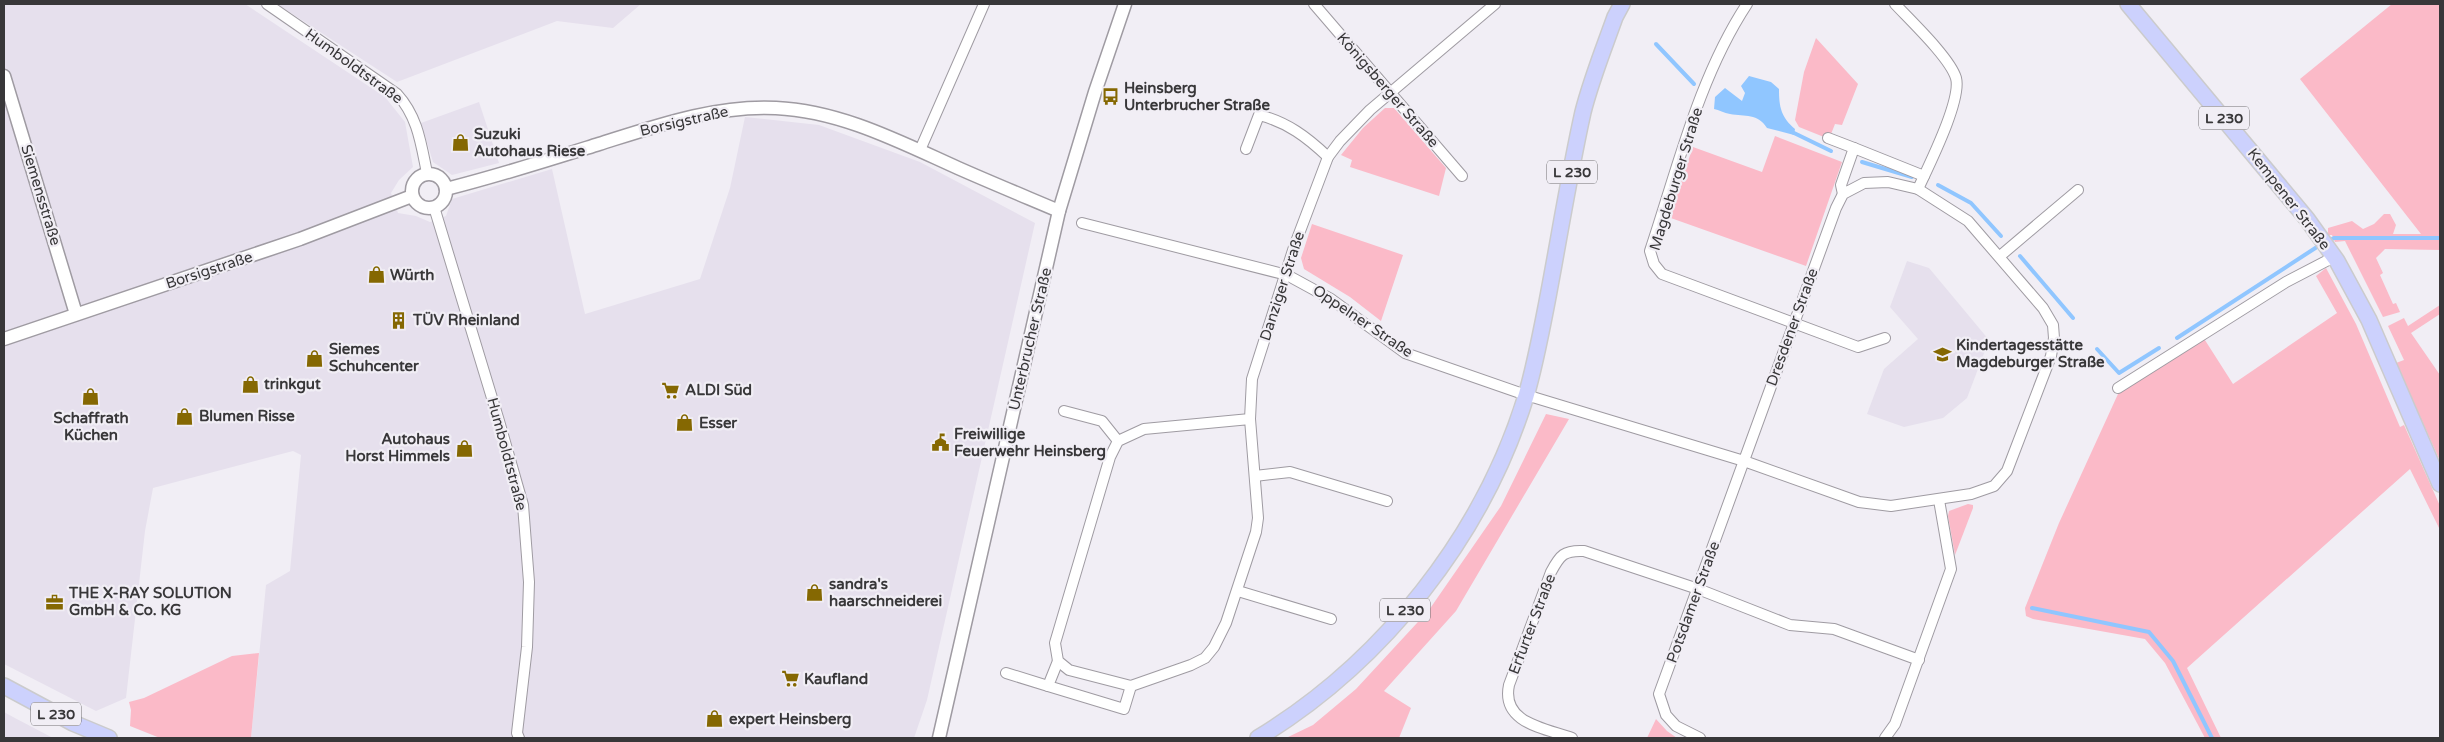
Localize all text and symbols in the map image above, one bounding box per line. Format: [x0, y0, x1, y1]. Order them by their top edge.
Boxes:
street label: Humboldtstraße [302, 25, 406, 107]
street label: Königsberger Straße [1333, 29, 1443, 151]
place label: Heinsberg Unterbrucher Straße [1124, 79, 1270, 114]
bus stop icon: Heinsberg Unterbrucher Straße [1100, 87, 1120, 107]
street label: Borsigstraße [638, 102, 730, 140]
street label: Magdeburger Straße [1646, 105, 1706, 253]
road number: L 230 [2199, 106, 2249, 130]
place label: Suzuki Autohaus Riese [474, 125, 586, 160]
shop icon: Suzuki Autohaus Riese [450, 133, 470, 153]
street label: Siemensstraße [17, 142, 65, 248]
street label: Kempener Straße [2244, 145, 2334, 253]
road number: L 230 [1547, 160, 1597, 183]
street label: Danziger Straße [1256, 229, 1308, 343]
street label: Borsigstraße [163, 247, 255, 293]
shop icon: Würth [366, 265, 386, 285]
place label: Würth [390, 266, 434, 284]
street label: Unterbrucher Straße [1005, 266, 1055, 412]
street label: Dresdener Straße [1762, 266, 1822, 388]
street label: Oppelner Straße [1310, 281, 1416, 361]
building icon: TÜV Rheinland [389, 310, 409, 330]
place label: TÜV Rheinland [412, 311, 520, 329]
place label: Kindertagesstätte Magdeburger Straße [1956, 336, 2105, 372]
place label: Siemes Schuhcenter [329, 340, 419, 375]
school or university icon: Kindertagesstätte Magdeburger Straße [1932, 344, 1952, 364]
shop icon: Siemes Schuhcenter [305, 348, 325, 368]
shop icon: trinkgut [240, 374, 260, 394]
place label: trinkgut [263, 375, 321, 394]
supermarket icon: ALDI Süd [661, 380, 681, 400]
place label: ALDI Süd [685, 381, 752, 399]
shop icon: Schaffrath Küchen [81, 387, 101, 407]
street label: Humboldtstraße [483, 396, 531, 512]
shop icon: Blumen Risse [175, 406, 195, 426]
place label: Blumen Risse [199, 407, 295, 425]
place label: Schaffrath Küchen [53, 409, 129, 444]
shop icon: Esser [675, 413, 695, 433]
place label: Esser [699, 414, 737, 432]
place label: Freiwillige Feuerwehr Heinsberg [954, 425, 1106, 461]
place label: Autohaus Horst Himmels [345, 430, 450, 465]
public building icon: Freiwillige Feuerwehr Heinsberg [930, 433, 950, 453]
shop icon: Autohaus Horst Himmels [454, 438, 474, 458]
street label: Potsdamer Straße [1663, 539, 1723, 665]
street label: Erfurter Straße [1505, 571, 1559, 677]
place label: sandra's haarschneiderei [829, 575, 942, 610]
shop icon: sandra's haarschneiderei [805, 583, 825, 603]
place label: THE X-RAY SOLUTION GmbH & Co. KG [68, 584, 232, 619]
office icon: THE X-RAY SOLUTION GmbH & Co. KG [45, 592, 65, 612]
road number: L 230 [1380, 598, 1430, 622]
supermarket icon: Kaufland [780, 669, 800, 689]
place label: Kaufland [804, 670, 868, 688]
road number: L 230 [31, 702, 81, 726]
shop icon: expert Heinsberg [705, 709, 725, 729]
place label: expert Heinsberg [729, 710, 851, 729]

